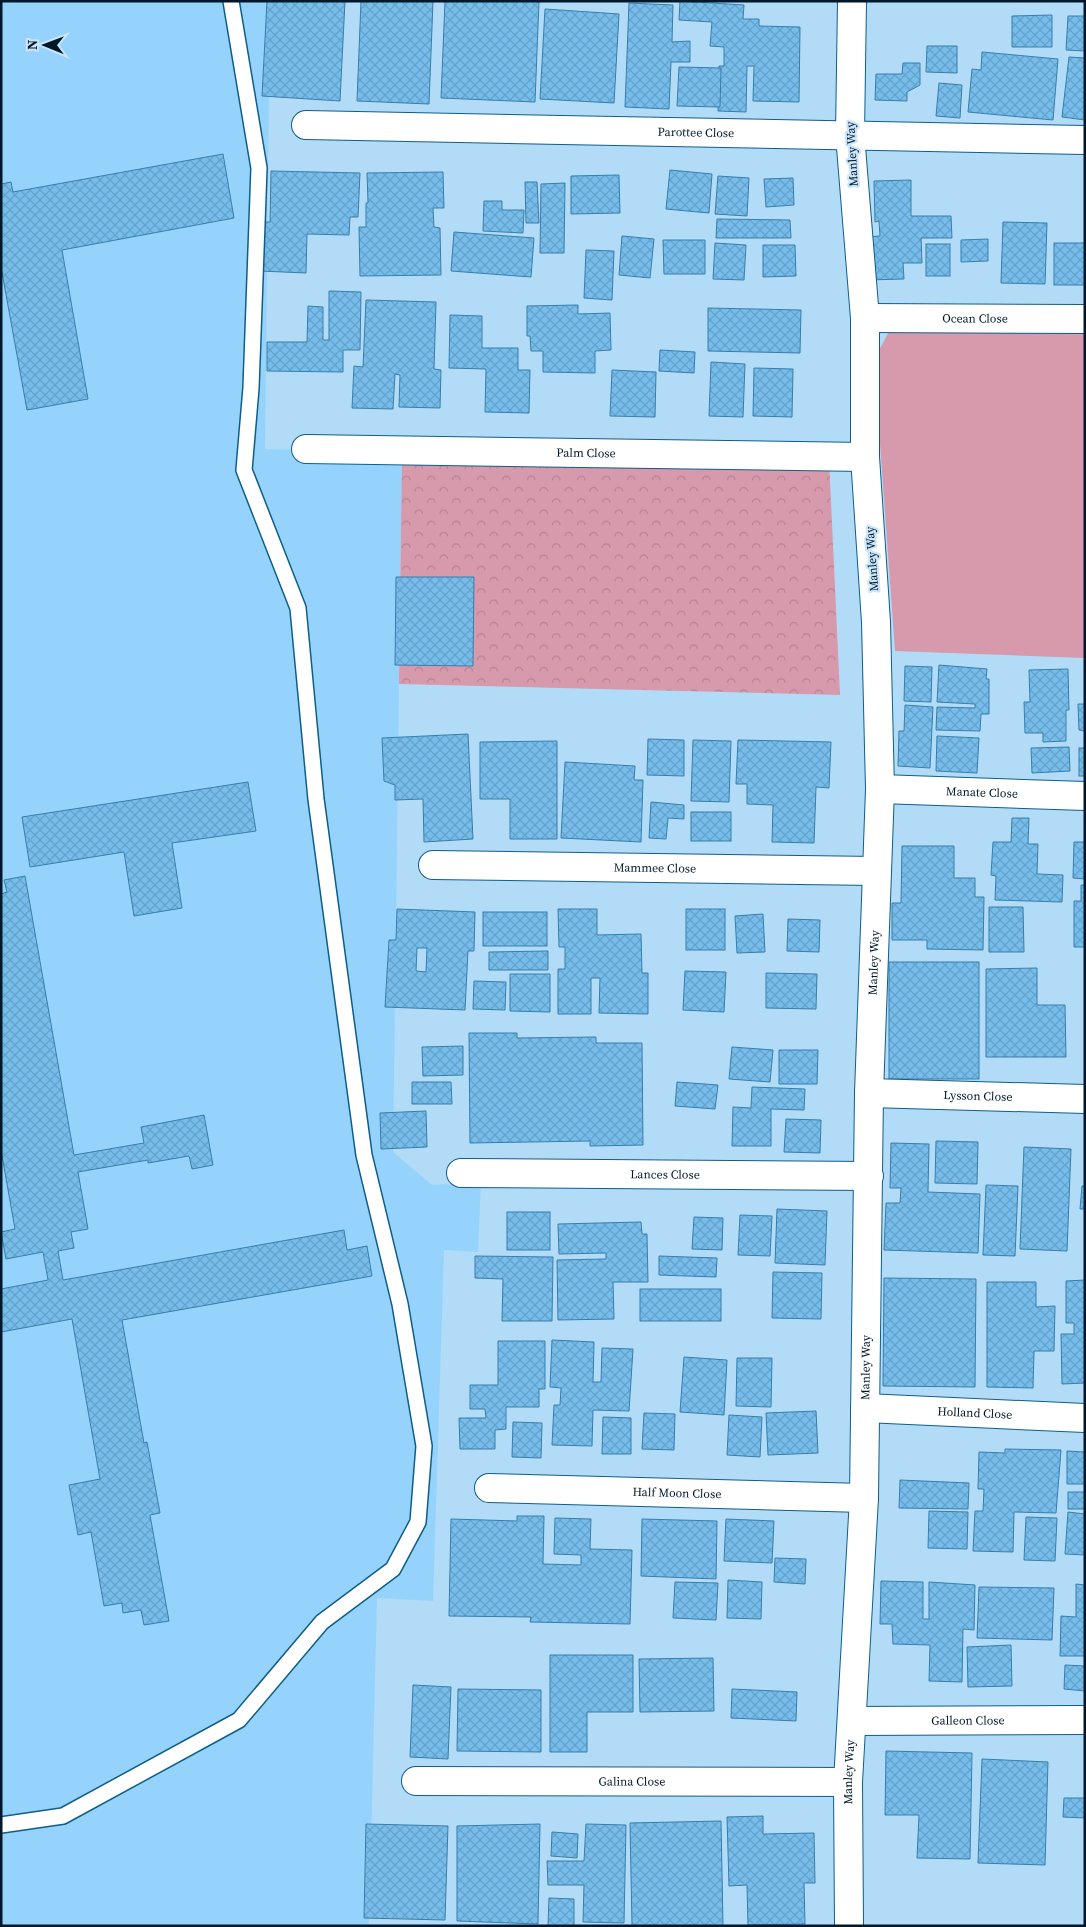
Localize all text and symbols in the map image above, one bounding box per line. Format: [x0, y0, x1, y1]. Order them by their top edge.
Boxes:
north arrow [20, 20, 70, 70]
text: N [22, 39, 42, 50]
street label: Manley Way [842, 120, 862, 187]
street label: Parottee Close [657, 124, 734, 141]
street label: Ocean Close [942, 310, 1008, 327]
street label: Palm Close [556, 445, 616, 461]
street label: Manley Way [862, 525, 882, 592]
street label: Manate Close [946, 783, 1018, 802]
street label: Mammee Close [614, 859, 696, 877]
street label: Manley Way [865, 929, 883, 995]
street label: Lysson Close [943, 1087, 1013, 1105]
street label: Lances Close [630, 1166, 700, 1183]
street label: Manley Way [857, 1334, 874, 1400]
street label: Holland Close [937, 1403, 1013, 1423]
street label: Half Moon Close [632, 1484, 722, 1502]
street label: Galleon Close [931, 1712, 1005, 1729]
street label: Manley Way [840, 1738, 858, 1805]
street label: Galina Close [599, 1773, 665, 1790]

